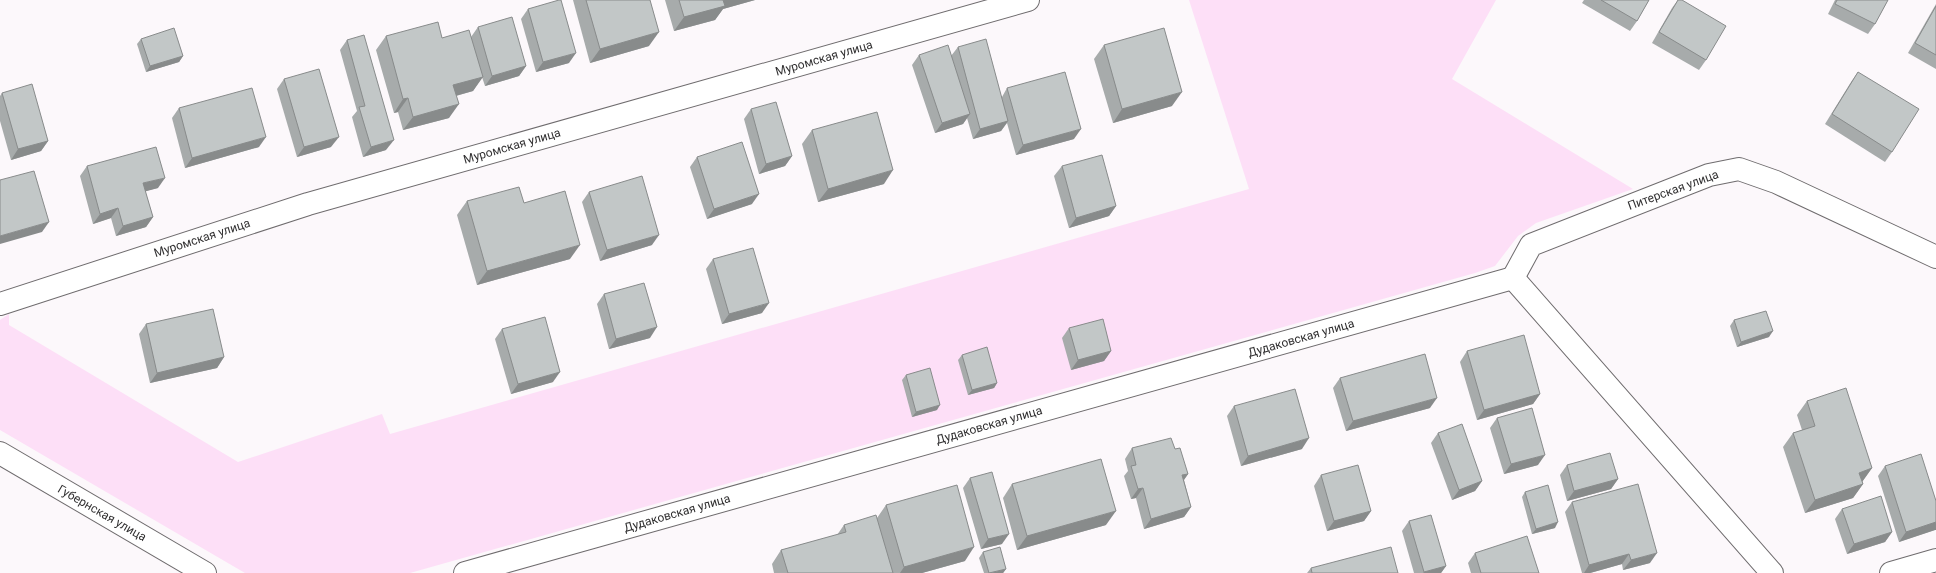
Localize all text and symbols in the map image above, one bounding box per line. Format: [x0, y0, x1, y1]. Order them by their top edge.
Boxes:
street label: Муромская улица [774, 37, 874, 79]
street label: Муромская улица [462, 125, 562, 167]
street label: Питерская улица [1626, 167, 1720, 213]
street label: Муромская улица [152, 216, 252, 260]
street label: Дудаковская улица [1246, 316, 1356, 360]
street label: Дудаковская улица [934, 403, 1044, 447]
street label: Губернская улица [55, 482, 149, 544]
street label: Дудаковская улица [622, 491, 732, 535]

